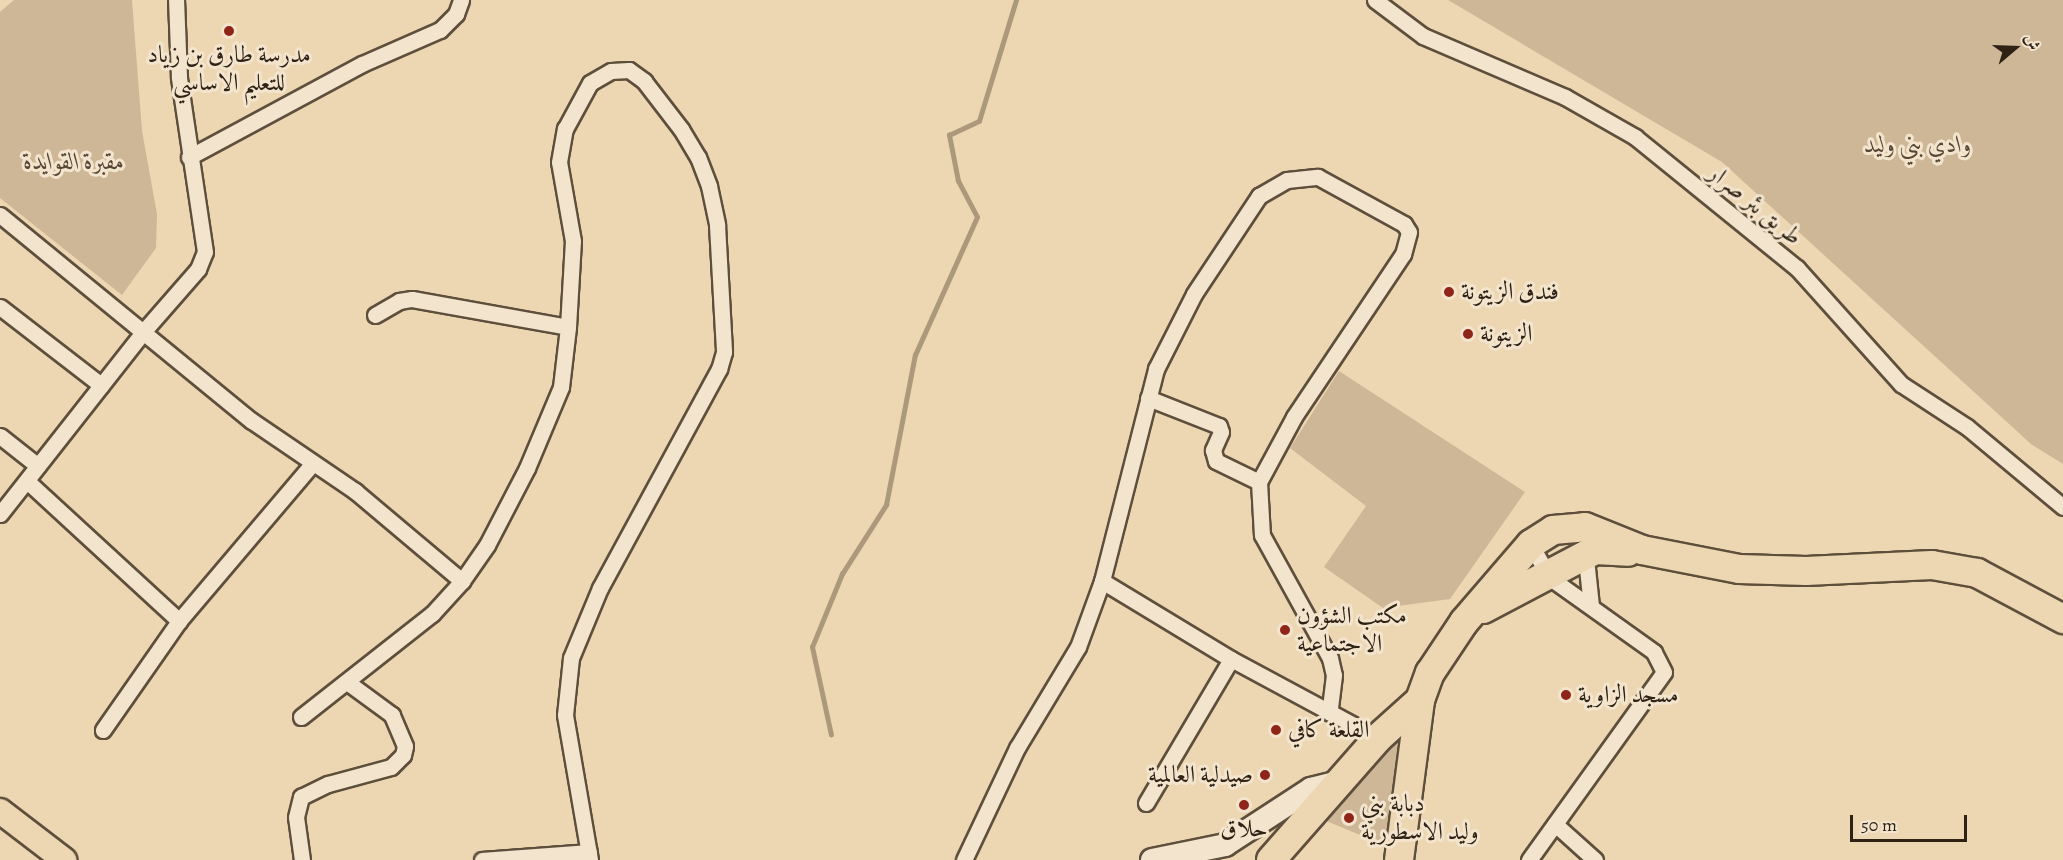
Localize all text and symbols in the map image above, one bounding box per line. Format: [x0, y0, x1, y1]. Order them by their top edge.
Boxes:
north arrow [1985, 18, 2045, 78]
marker: مدرسة طارق بن زياد للتعليم الاساسي [222, 24, 236, 38]
text: ش [2019, 31, 2045, 53]
place label: مدرسة طارق بن زياد للتعليم الاساسي [147, 41, 311, 97]
park label: وادي بني وليد [1864, 131, 1972, 159]
park label: مقبرة القوايدة [24, 148, 124, 176]
street label: طريق بئر صرار [1702, 159, 1808, 251]
place label: فندق الزيتونة [1461, 278, 1559, 306]
marker: فندق الزيتونة [1442, 285, 1456, 299]
place label: الزيتونة [1480, 320, 1532, 348]
marker: الزيتونة [1461, 327, 1475, 341]
place label: مكتب الشؤون الاجتماعية [1297, 602, 1407, 658]
marker: مكتب الشؤون الاجتماعية [1278, 623, 1292, 637]
place label: مسجد الزاوية [1578, 681, 1679, 709]
marker: مسجد الزاوية [1559, 688, 1573, 702]
place label: القلعة كافي [1288, 716, 1370, 744]
marker: القلعة كافي [1269, 723, 1283, 737]
place label: صيدلية العالمية [1148, 761, 1253, 789]
marker: صيدلية العالمية [1258, 768, 1272, 782]
place label: دبابة بني وليد الاسطورية [1361, 790, 1479, 846]
marker: حلاق [1237, 798, 1251, 812]
scale bar [1853, 803, 1970, 841]
marker: دبابة بني وليد الاسطورية [1342, 811, 1356, 825]
text: 50 m [1861, 813, 1897, 837]
place label: حلاق [1220, 815, 1268, 843]

